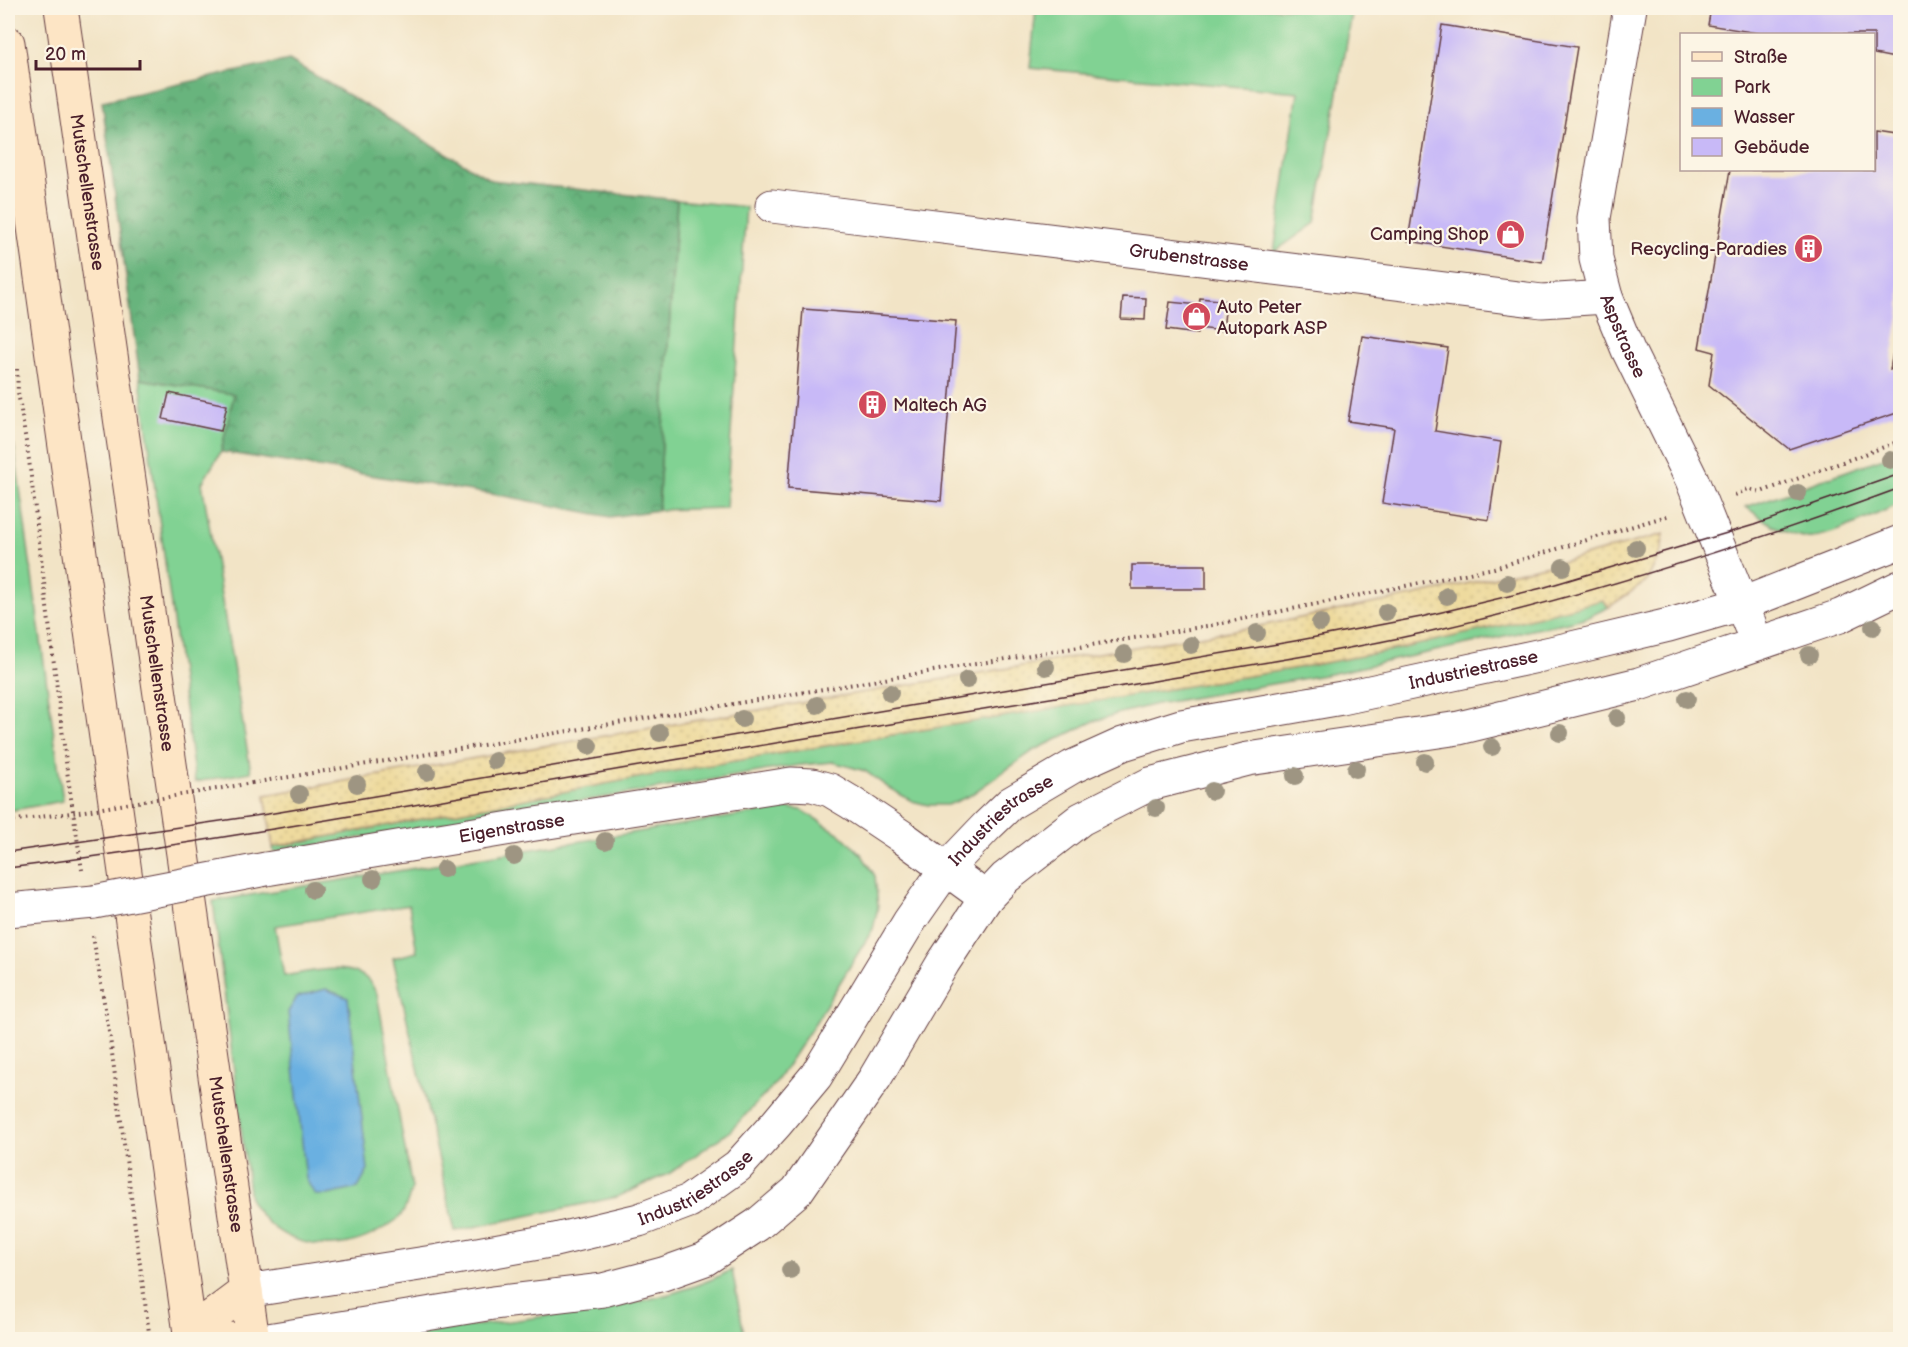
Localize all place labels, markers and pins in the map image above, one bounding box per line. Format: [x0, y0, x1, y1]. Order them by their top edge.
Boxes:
shop icon: Camping Shop [1494, 218, 1526, 250]
place label: Camping Shop [1370, 224, 1489, 245]
building icon: Recycling-Paradies [1792, 233, 1824, 265]
place label: Recycling-Paradies [1630, 239, 1787, 260]
place label: Auto Peter Autopark ASP [1217, 297, 1328, 339]
shop icon: Auto Peter Autopark ASP [1180, 301, 1212, 333]
building icon: Maltech AG [856, 389, 888, 421]
place label: Maltech AG [893, 395, 987, 416]

